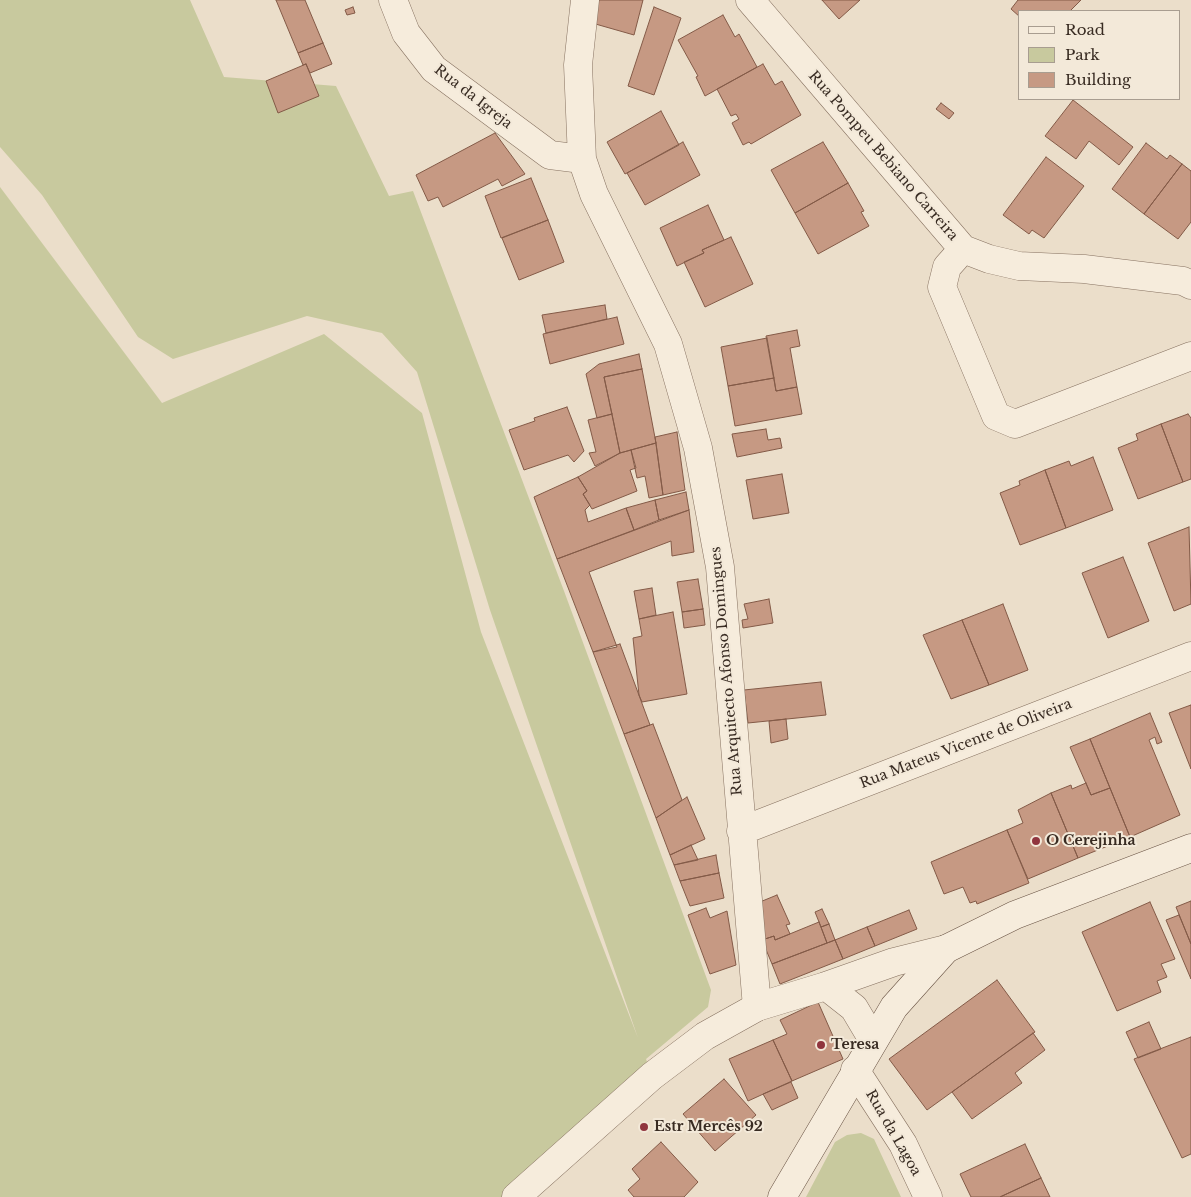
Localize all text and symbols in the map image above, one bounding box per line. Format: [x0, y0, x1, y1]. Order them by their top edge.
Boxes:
legend [1018, 10, 1181, 100]
text: Road [1065, 20, 1105, 39]
text: Park [1065, 45, 1100, 64]
street label: Rua da Igreja [431, 61, 515, 133]
street label: Rua Pompeu Bebiano Carreira [805, 68, 961, 244]
text: Building [1065, 70, 1131, 89]
street label: Rua Arquitecto Afonso Domingues [708, 546, 746, 796]
street label: Rua Mateus Vicente de Oliveira [858, 696, 1074, 792]
place label: O Cerejinha [1046, 833, 1136, 849]
marker: O Cerejinha [1030, 835, 1042, 847]
place label: Teresa [831, 1037, 879, 1053]
marker: Teresa [815, 1039, 827, 1051]
street label: Rua da Lagoa [862, 1087, 924, 1179]
place label: Estr Mercês 92 [654, 1119, 763, 1135]
marker: Estr Mercês 92 [638, 1121, 650, 1133]

